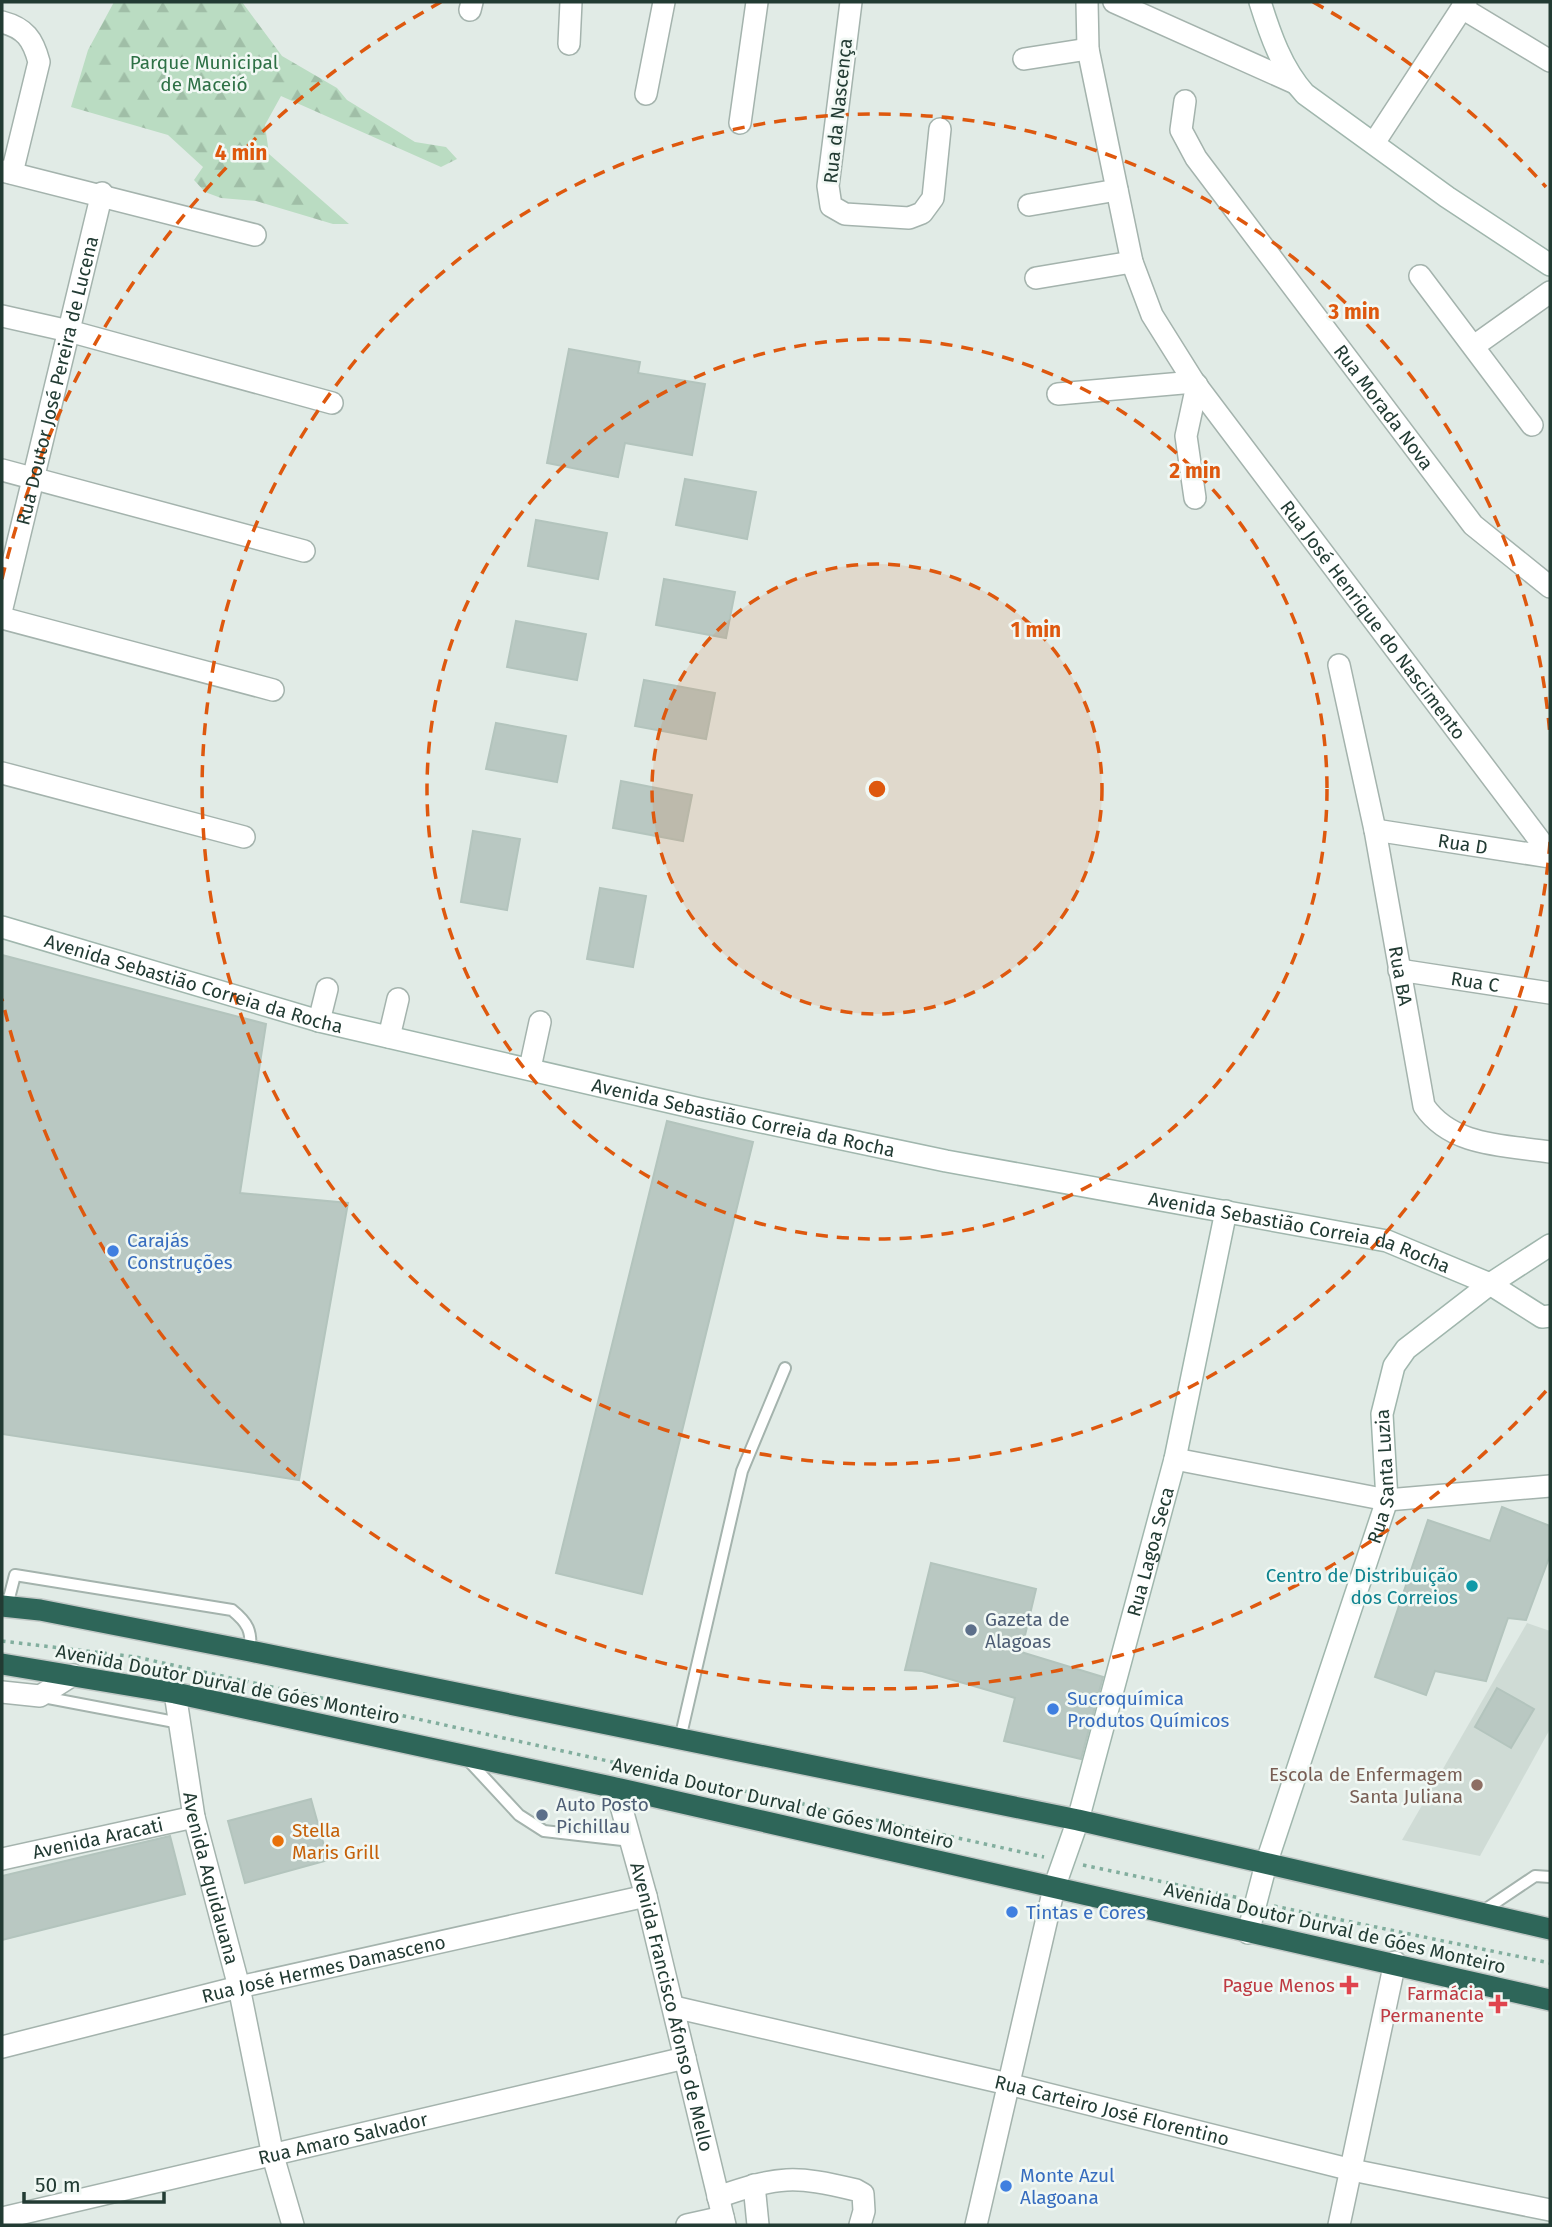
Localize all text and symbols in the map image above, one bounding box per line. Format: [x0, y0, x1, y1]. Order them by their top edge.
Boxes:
street label: Rua da Nascença [819, 37, 857, 185]
park label: Parque Municipal de Maceió [130, 51, 279, 96]
text: 4 min [215, 140, 267, 166]
street label: Rua Doutor José Pereira de Lucena [11, 234, 103, 527]
text: 3 min [1327, 299, 1380, 325]
street label: Rua Morada Nova [1329, 340, 1439, 474]
text: 2 min [1169, 458, 1221, 484]
street label: Rua José Henrique do Nascimento [1276, 496, 1471, 744]
text: 1 min [1011, 617, 1061, 643]
centre of rings [865, 777, 889, 801]
street label: Rua D [1436, 828, 1490, 859]
street label: Avenida Sebastião Correia da Rocha [42, 929, 345, 1038]
street label: Rua BA [1384, 944, 1418, 1008]
street label: Rua C [1449, 967, 1501, 997]
street label: Avenida Sebastião Correia da Rocha [590, 1073, 897, 1161]
street label: Avenida Sebastião Correia da Rocha [1147, 1186, 1454, 1278]
place label: Carajás Construções [127, 1229, 233, 1274]
marker: Carajás Construções [105, 1243, 121, 1259]
street label: Rua Santa Luzia [1362, 1408, 1399, 1546]
street label: Rua Lagoa Seca [1122, 1484, 1179, 1619]
place label: Centro de Distribuição dos Correios [1266, 1564, 1458, 1609]
marker: Centro de Distribuição dos Correios [1464, 1578, 1480, 1594]
place label: Gazeta de Alagoas [985, 1608, 1070, 1653]
marker: Gazeta de Alagoas [963, 1622, 979, 1638]
street label: Avenida Doutor Durval de Góes Monteiro [54, 1639, 402, 1729]
place label: Sucroquímica Produtos Químicos [1067, 1687, 1230, 1732]
marker: Sucroquímica Produtos Químicos [1045, 1701, 1061, 1717]
street label: Avenida Doutor Durval de Góes Monteiro [610, 1752, 956, 1854]
place label: Escola de Enfermagem Santa Juliana [1269, 1763, 1463, 1808]
marker: Escola de Enfermagem Santa Juliana [1469, 1777, 1485, 1793]
street label: Avenida Aquidauana [179, 1791, 244, 1967]
place label: Auto Posto Pichillau [556, 1793, 649, 1838]
marker: Auto Posto Pichillau [534, 1807, 550, 1823]
street label: Avenida Aracati [30, 1813, 165, 1864]
place label: Stella Maris Grill [292, 1819, 380, 1864]
marker: Stella Maris Grill [270, 1833, 286, 1849]
street label: Avenida Francisco Afonso de Mello [626, 1859, 718, 2154]
street label: Avenida Doutor Durval de Góes Monteiro [1162, 1877, 1508, 1979]
place label: Tintas e Cores [1026, 1901, 1146, 1924]
marker: Tintas e Cores [1004, 1904, 1020, 1920]
street label: Rua José Hermes Damasceno [199, 1930, 448, 2008]
place label: Pague Menos [1222, 1974, 1335, 1997]
marker: Pague Menos [1341, 1977, 1357, 1993]
place label: Farmácia Permanente [1380, 1982, 1484, 2027]
marker: Farmácia Permanente [1490, 1996, 1506, 2012]
street label: Rua Carteiro José Florentino [993, 2070, 1232, 2150]
street label: Rua Amaro Salvador [256, 2107, 431, 2169]
scale bar [24, 2160, 164, 2204]
place label: Monte Azul Alagoana [1020, 2164, 1115, 2209]
text: 50 m [35, 2172, 81, 2198]
marker: Monte Azul Alagoana [998, 2178, 1014, 2194]

